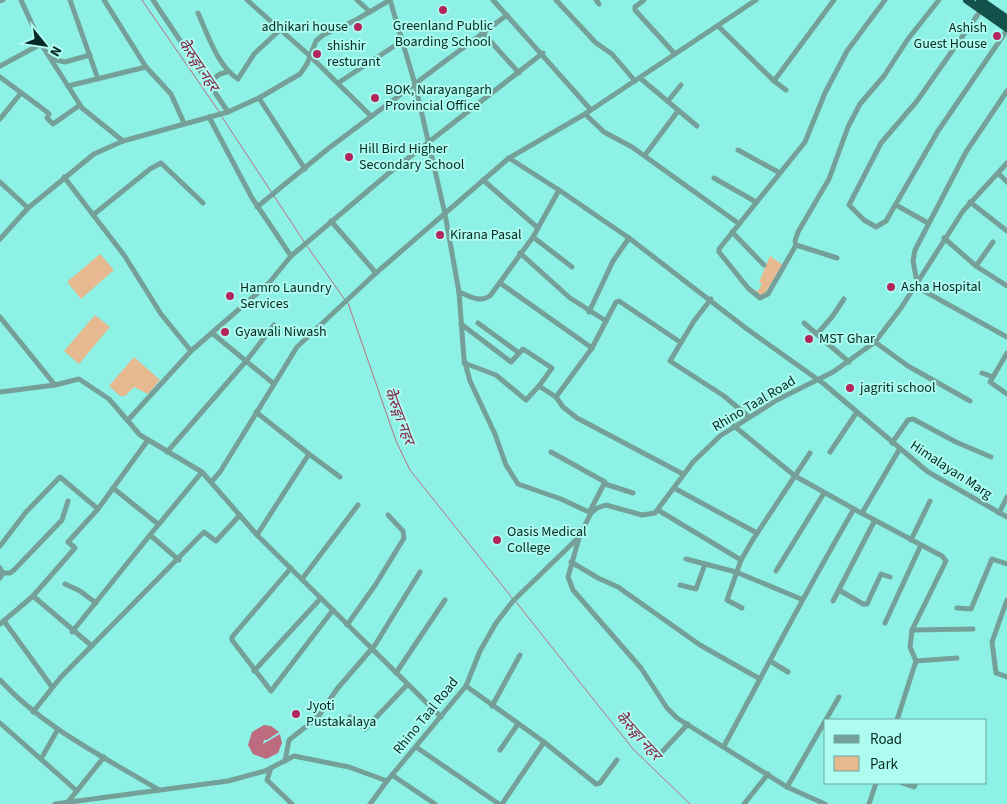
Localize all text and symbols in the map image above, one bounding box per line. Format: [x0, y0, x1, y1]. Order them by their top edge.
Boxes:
marker: Greenland Public Boarding School [437, 4, 449, 16]
place label: Greenland Public Boarding School [393, 16, 494, 52]
place label: adhikari house [262, 17, 348, 37]
place label: Ashish Guest House [914, 18, 987, 54]
north arrow [20, 20, 70, 70]
marker: adhikari house [352, 21, 364, 33]
marker: Ashish Guest House [991, 30, 1003, 42]
water label: केेरुङ्गा नहर [173, 35, 225, 98]
place label: shishir resturant [327, 36, 381, 72]
text: N [44, 42, 66, 60]
marker: shishir resturant [311, 48, 323, 60]
place label: BOK, Narayangarh Provincial Office [385, 80, 492, 116]
marker: BOK, Narayangarh Provincial Office [369, 92, 381, 104]
place label: Hill Bird Higher Secondary School [359, 139, 465, 175]
marker: Hill Bird Higher Secondary School [343, 151, 355, 163]
place label: Kirana Pasal [450, 225, 522, 245]
marker: Kirana Pasal [434, 229, 446, 241]
place label: Asha Hospital [901, 277, 982, 297]
place label: Hamro Laundry Services [240, 278, 332, 314]
marker: Asha Hospital [885, 281, 897, 293]
marker: Hamro Laundry Services [224, 290, 236, 302]
place label: Gyawali Niwash [235, 322, 327, 342]
marker: Gyawali Niwash [219, 326, 231, 338]
place label: MST Ghar [819, 329, 875, 349]
marker: MST Ghar [803, 333, 815, 345]
street label: Rhino Taal Road [709, 371, 799, 437]
place label: jagriti school [859, 378, 936, 398]
marker: jagriti school [844, 382, 856, 394]
water label: केेरुङ्गा नहर [379, 385, 420, 450]
street label: Himalayan Marg [906, 436, 996, 504]
place label: Oasis Medical College [507, 522, 587, 558]
marker: Oasis Medical College [491, 534, 503, 546]
street label: Rhino Taal Road [389, 673, 463, 759]
place label: Jyoti Pustakalaya [306, 696, 376, 732]
water label: केेरुङ्गा नहर [610, 707, 668, 767]
marker: Jyoti Pustakalaya [290, 708, 302, 720]
legend [824, 719, 987, 784]
text: Road [870, 729, 902, 750]
text: Park [870, 754, 899, 775]

